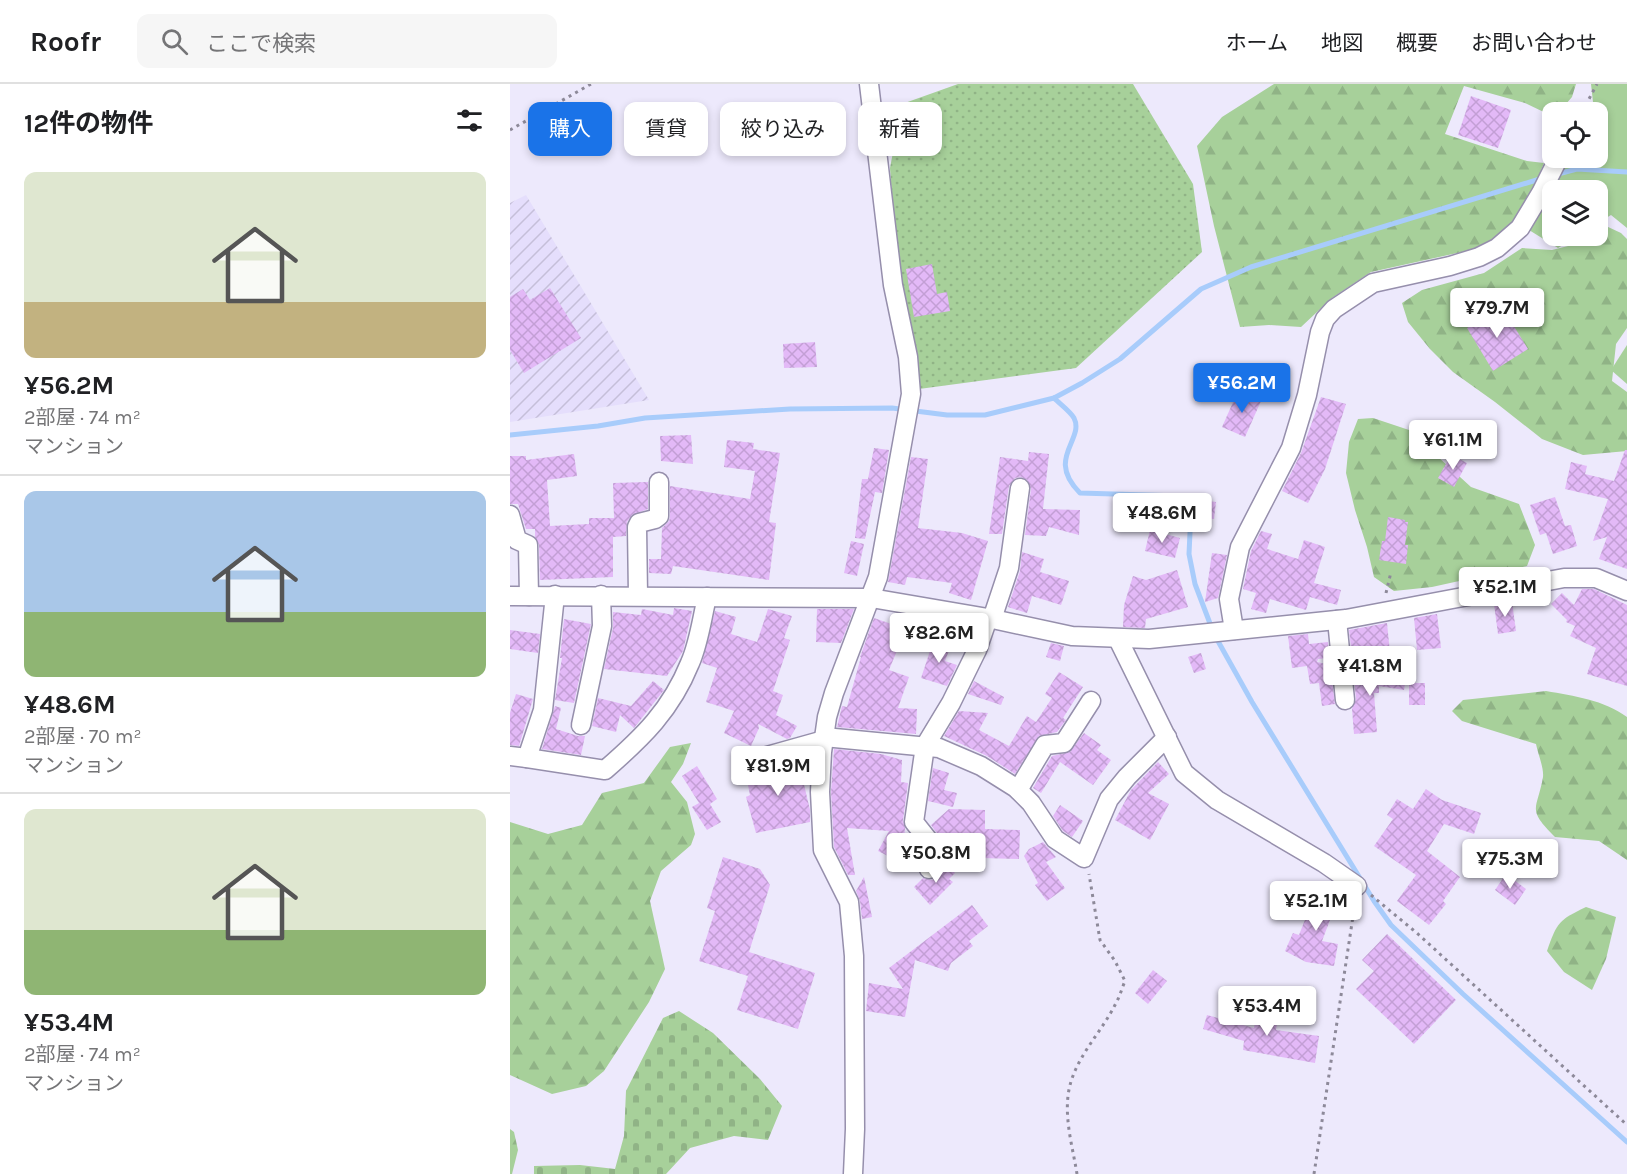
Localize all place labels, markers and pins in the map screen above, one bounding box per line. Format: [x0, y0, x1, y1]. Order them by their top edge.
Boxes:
pin: ¥79.7M [1448, 288, 1546, 339]
pin: ¥56.2M [1193, 363, 1291, 414]
pin: ¥61.1M [1404, 420, 1502, 471]
pin: ¥48.6M [1113, 493, 1211, 544]
pin: ¥52.1M [1456, 567, 1554, 618]
pin: ¥82.6M [890, 613, 988, 664]
pin: ¥41.8M [1321, 646, 1419, 697]
pin: ¥81.9M [729, 746, 827, 797]
pin: ¥50.8M [887, 833, 985, 884]
pin: ¥75.3M [1461, 839, 1559, 890]
pin: ¥52.1M [1267, 881, 1365, 932]
pin: ¥53.4M [1218, 986, 1316, 1037]

